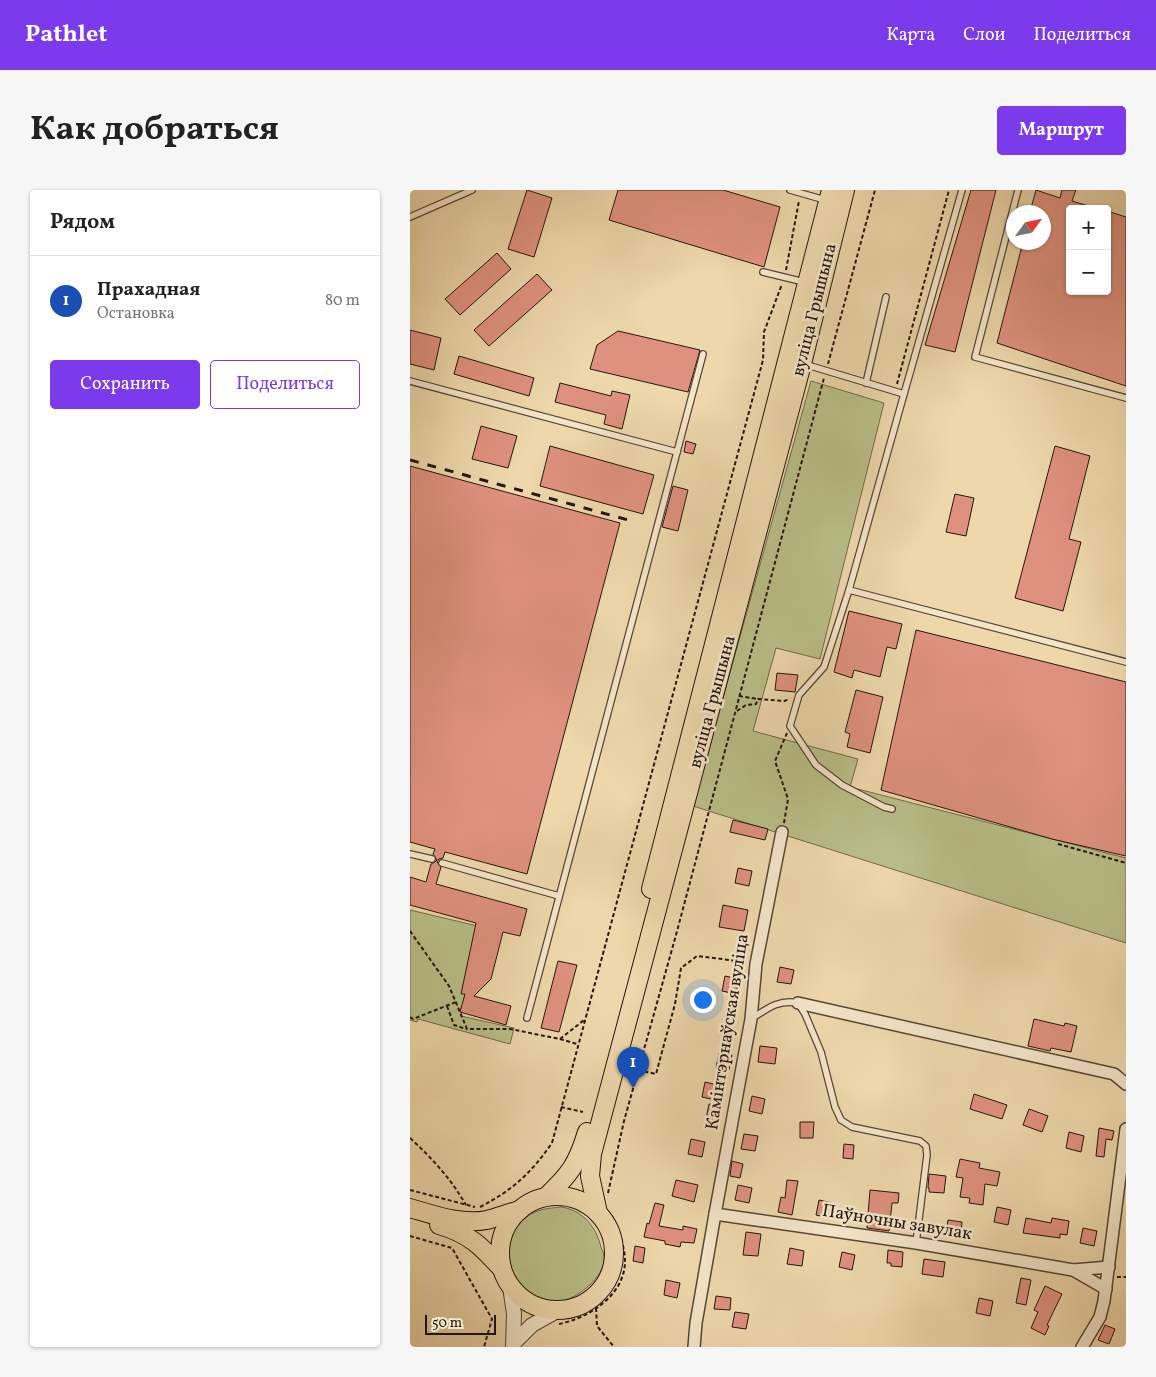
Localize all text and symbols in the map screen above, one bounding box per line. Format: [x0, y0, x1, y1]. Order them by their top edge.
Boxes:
text: Pathlet [25, 18, 107, 52]
text: Карта [887, 23, 935, 48]
text: Слои [963, 23, 1005, 48]
text: Поделиться [1033, 23, 1131, 48]
text: Как добраться [30, 106, 279, 154]
button: Маршрут [997, 106, 1126, 155]
north arrow [1006, 205, 1051, 250]
map controls [1066, 205, 1111, 295]
button: + [1066, 205, 1111, 250]
text: Рядом [50, 208, 115, 237]
street label: вуліца Грышына [786, 241, 844, 379]
button: − [1066, 250, 1111, 295]
text: Прахадная [97, 277, 200, 303]
text: 1 [63, 290, 69, 312]
text: 80 m [325, 290, 360, 312]
text: Остановка [97, 303, 175, 325]
button: Сохранить [50, 360, 200, 409]
button: Поделиться [210, 360, 360, 409]
street label: вуліца Грышына [683, 633, 743, 771]
street label: Камінтэрнаўская вуліца [700, 932, 756, 1132]
your location [690, 987, 716, 1013]
pin: 1 [617, 1047, 649, 1088]
street label: Паўночны завулак [820, 1199, 974, 1247]
scale bar [425, 1312, 496, 1335]
text: 50 m [432, 1314, 462, 1333]

